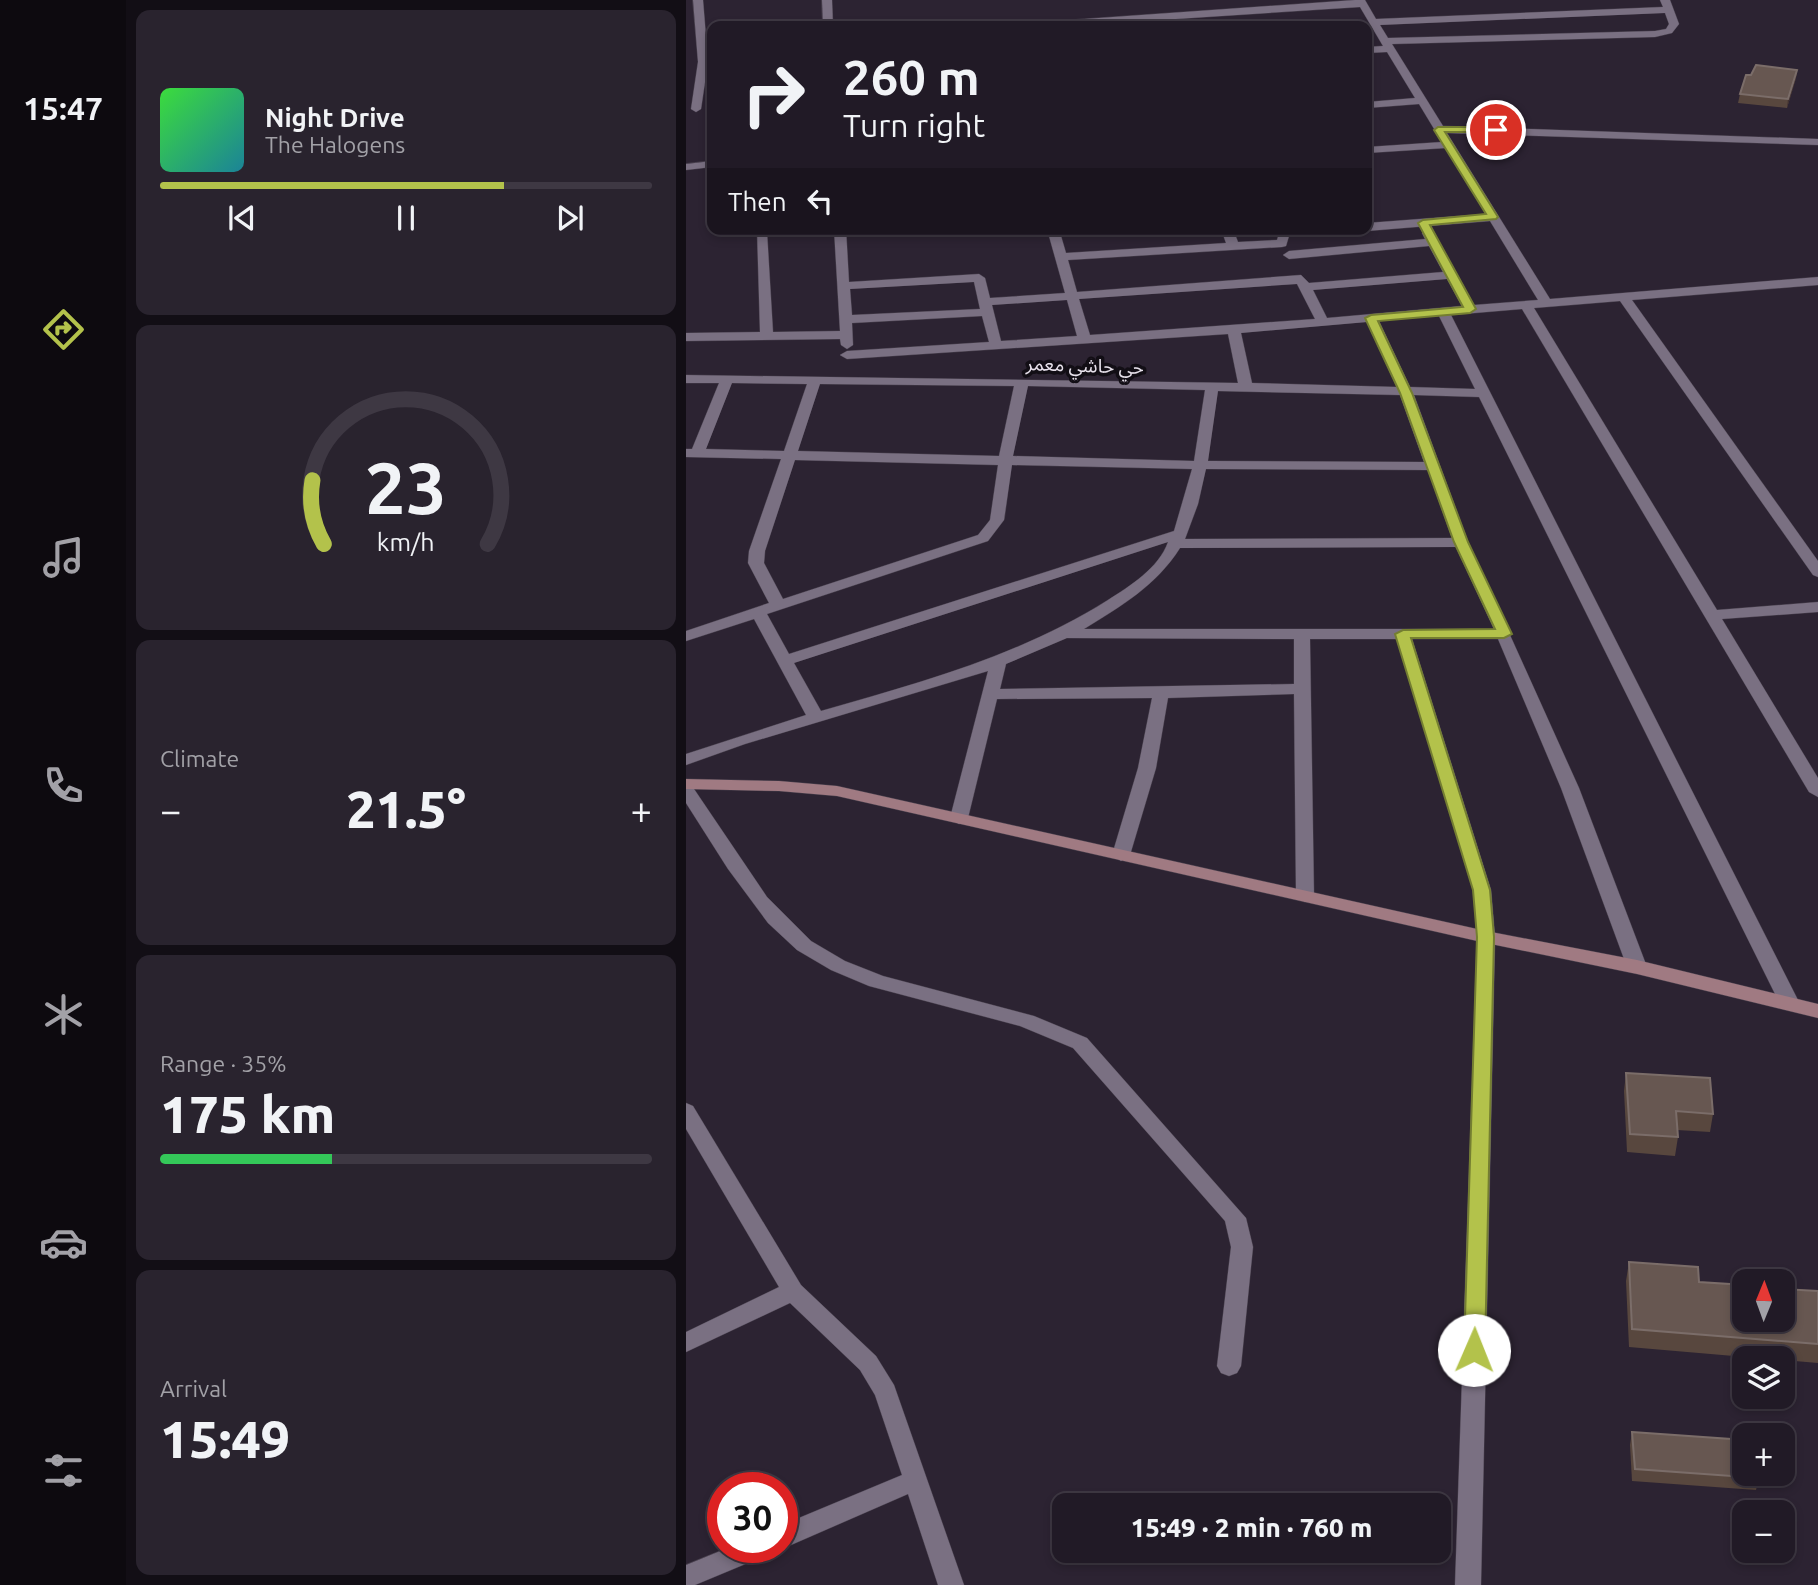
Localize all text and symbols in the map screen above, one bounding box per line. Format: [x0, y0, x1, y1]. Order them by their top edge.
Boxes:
icon: right [728, 49, 819, 140]
text: 260 m [843, 49, 980, 104]
text: 15:47 [23, 90, 103, 126]
pin [1466, 100, 1526, 160]
text: Night Drive [265, 103, 405, 132]
text: Turn right [843, 107, 985, 143]
icon: arrive [1477, 111, 1515, 149]
text: The Halogens [265, 132, 405, 157]
icon: left [801, 182, 839, 220]
text: Then [728, 187, 787, 216]
icon: previous [223, 199, 261, 237]
icon: pause [387, 199, 425, 237]
icon: next [551, 199, 589, 237]
icon: directions [39, 305, 88, 354]
street label: حي حاشي معمر [1025, 352, 1144, 382]
text: 23 [365, 446, 447, 528]
text: km/h [377, 527, 435, 555]
icon: music [39, 533, 88, 582]
text: Climate [160, 746, 239, 771]
icon: phone [39, 761, 88, 810]
text: 21.5° [346, 780, 466, 838]
text: − [160, 789, 181, 831]
text: + [631, 789, 652, 831]
icon: climate [39, 990, 88, 1039]
text: Range · 35% [160, 1051, 287, 1076]
text: 175 km [160, 1085, 335, 1143]
icon: car [39, 1218, 88, 1267]
north arrow [1732, 1269, 1796, 1332]
map controls [1732, 1269, 1795, 1563]
position arrow [1437, 1313, 1511, 1387]
button: layers [1732, 1346, 1795, 1409]
text: Arrival [160, 1376, 227, 1401]
text: 15:49 [160, 1410, 290, 1468]
button: + [1732, 1423, 1795, 1486]
icon: filters [39, 1446, 88, 1495]
speed limit sign: 30 [707, 1472, 798, 1563]
button: − [1732, 1500, 1795, 1563]
text: 15:49 · 2 min · 760 m [1131, 1513, 1372, 1542]

